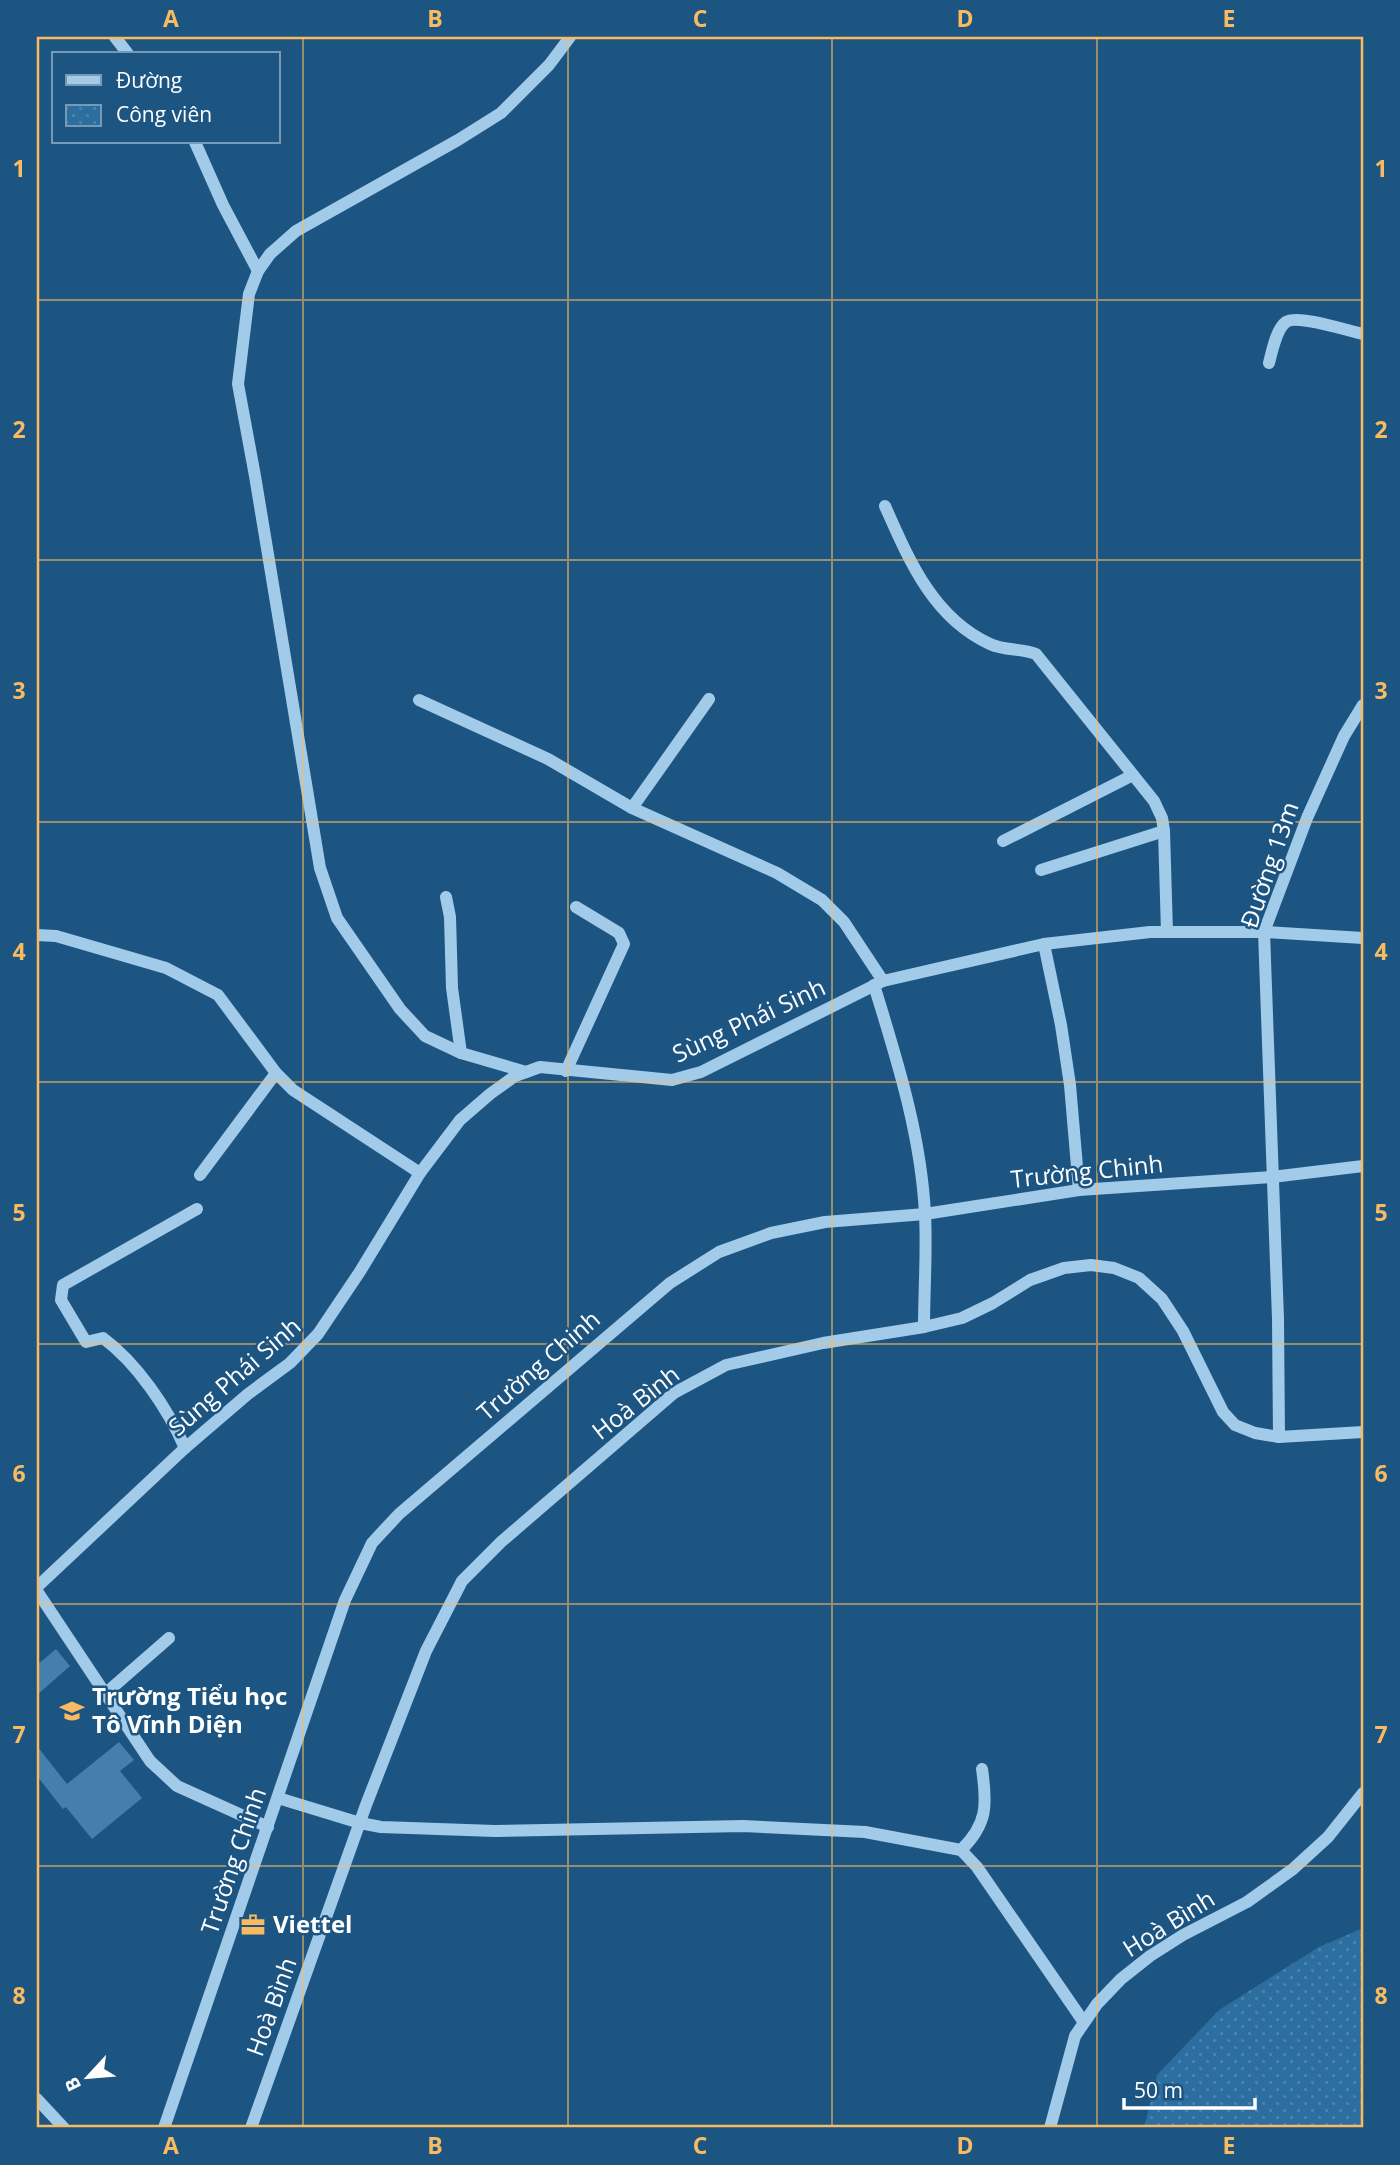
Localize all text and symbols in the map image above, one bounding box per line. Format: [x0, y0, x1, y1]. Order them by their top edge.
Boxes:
text: A [163, 2, 179, 34]
text: B [427, 2, 443, 34]
text: C [693, 2, 707, 34]
text: D [956, 2, 974, 34]
text: E [1223, 2, 1235, 34]
legend [52, 52, 280, 144]
text: Đường [116, 66, 182, 94]
text: Công viên [116, 100, 212, 128]
text: 1 [12, 152, 26, 184]
text: 1 [1374, 152, 1388, 184]
text: 2 [12, 413, 26, 445]
text: 2 [1374, 413, 1388, 445]
text: 3 [12, 674, 26, 706]
text: 3 [1374, 674, 1388, 706]
street label: Đường 13m [1232, 797, 1306, 932]
text: 4 [12, 935, 26, 967]
text: 4 [1374, 935, 1388, 967]
street label: Sùng Phái Sinh [666, 970, 830, 1070]
street label: Trường Chinh [1009, 1146, 1165, 1195]
text: 5 [12, 1196, 26, 1228]
text: 5 [1374, 1196, 1388, 1228]
street label: Trường Chinh [469, 1302, 607, 1427]
street label: Sùng Phái Sinh [161, 1309, 307, 1443]
street label: Hoà Bình [584, 1357, 686, 1446]
text: 6 [12, 1457, 26, 1489]
text: 6 [1374, 1457, 1388, 1489]
place label: Trường Tiểu học Tô Vĩnh Diện [92, 1679, 287, 1740]
school or university icon: Trường Tiểu học Tô Vĩnh Diện [58, 1697, 86, 1725]
text: 7 [12, 1718, 26, 1750]
text: 7 [1374, 1718, 1388, 1750]
street label: Trường Chinh [192, 1783, 273, 1938]
street label: Hoà Bình [1116, 1882, 1220, 1964]
place label: Viettel [273, 1907, 352, 1940]
office icon: Viettel [239, 1911, 267, 1939]
street label: Hoà Bình [238, 1953, 304, 2060]
text: 8 [12, 1979, 26, 2011]
text: 8 [1374, 1979, 1388, 2011]
north arrow [52, 2042, 122, 2112]
scale bar [1124, 2067, 1255, 2111]
text: B [58, 2073, 87, 2096]
text: 50 m [1134, 2076, 1183, 2104]
text: A [163, 2129, 179, 2161]
text: B [427, 2129, 443, 2161]
text: C [693, 2129, 707, 2161]
text: D [956, 2129, 974, 2161]
text: E [1223, 2129, 1235, 2161]

